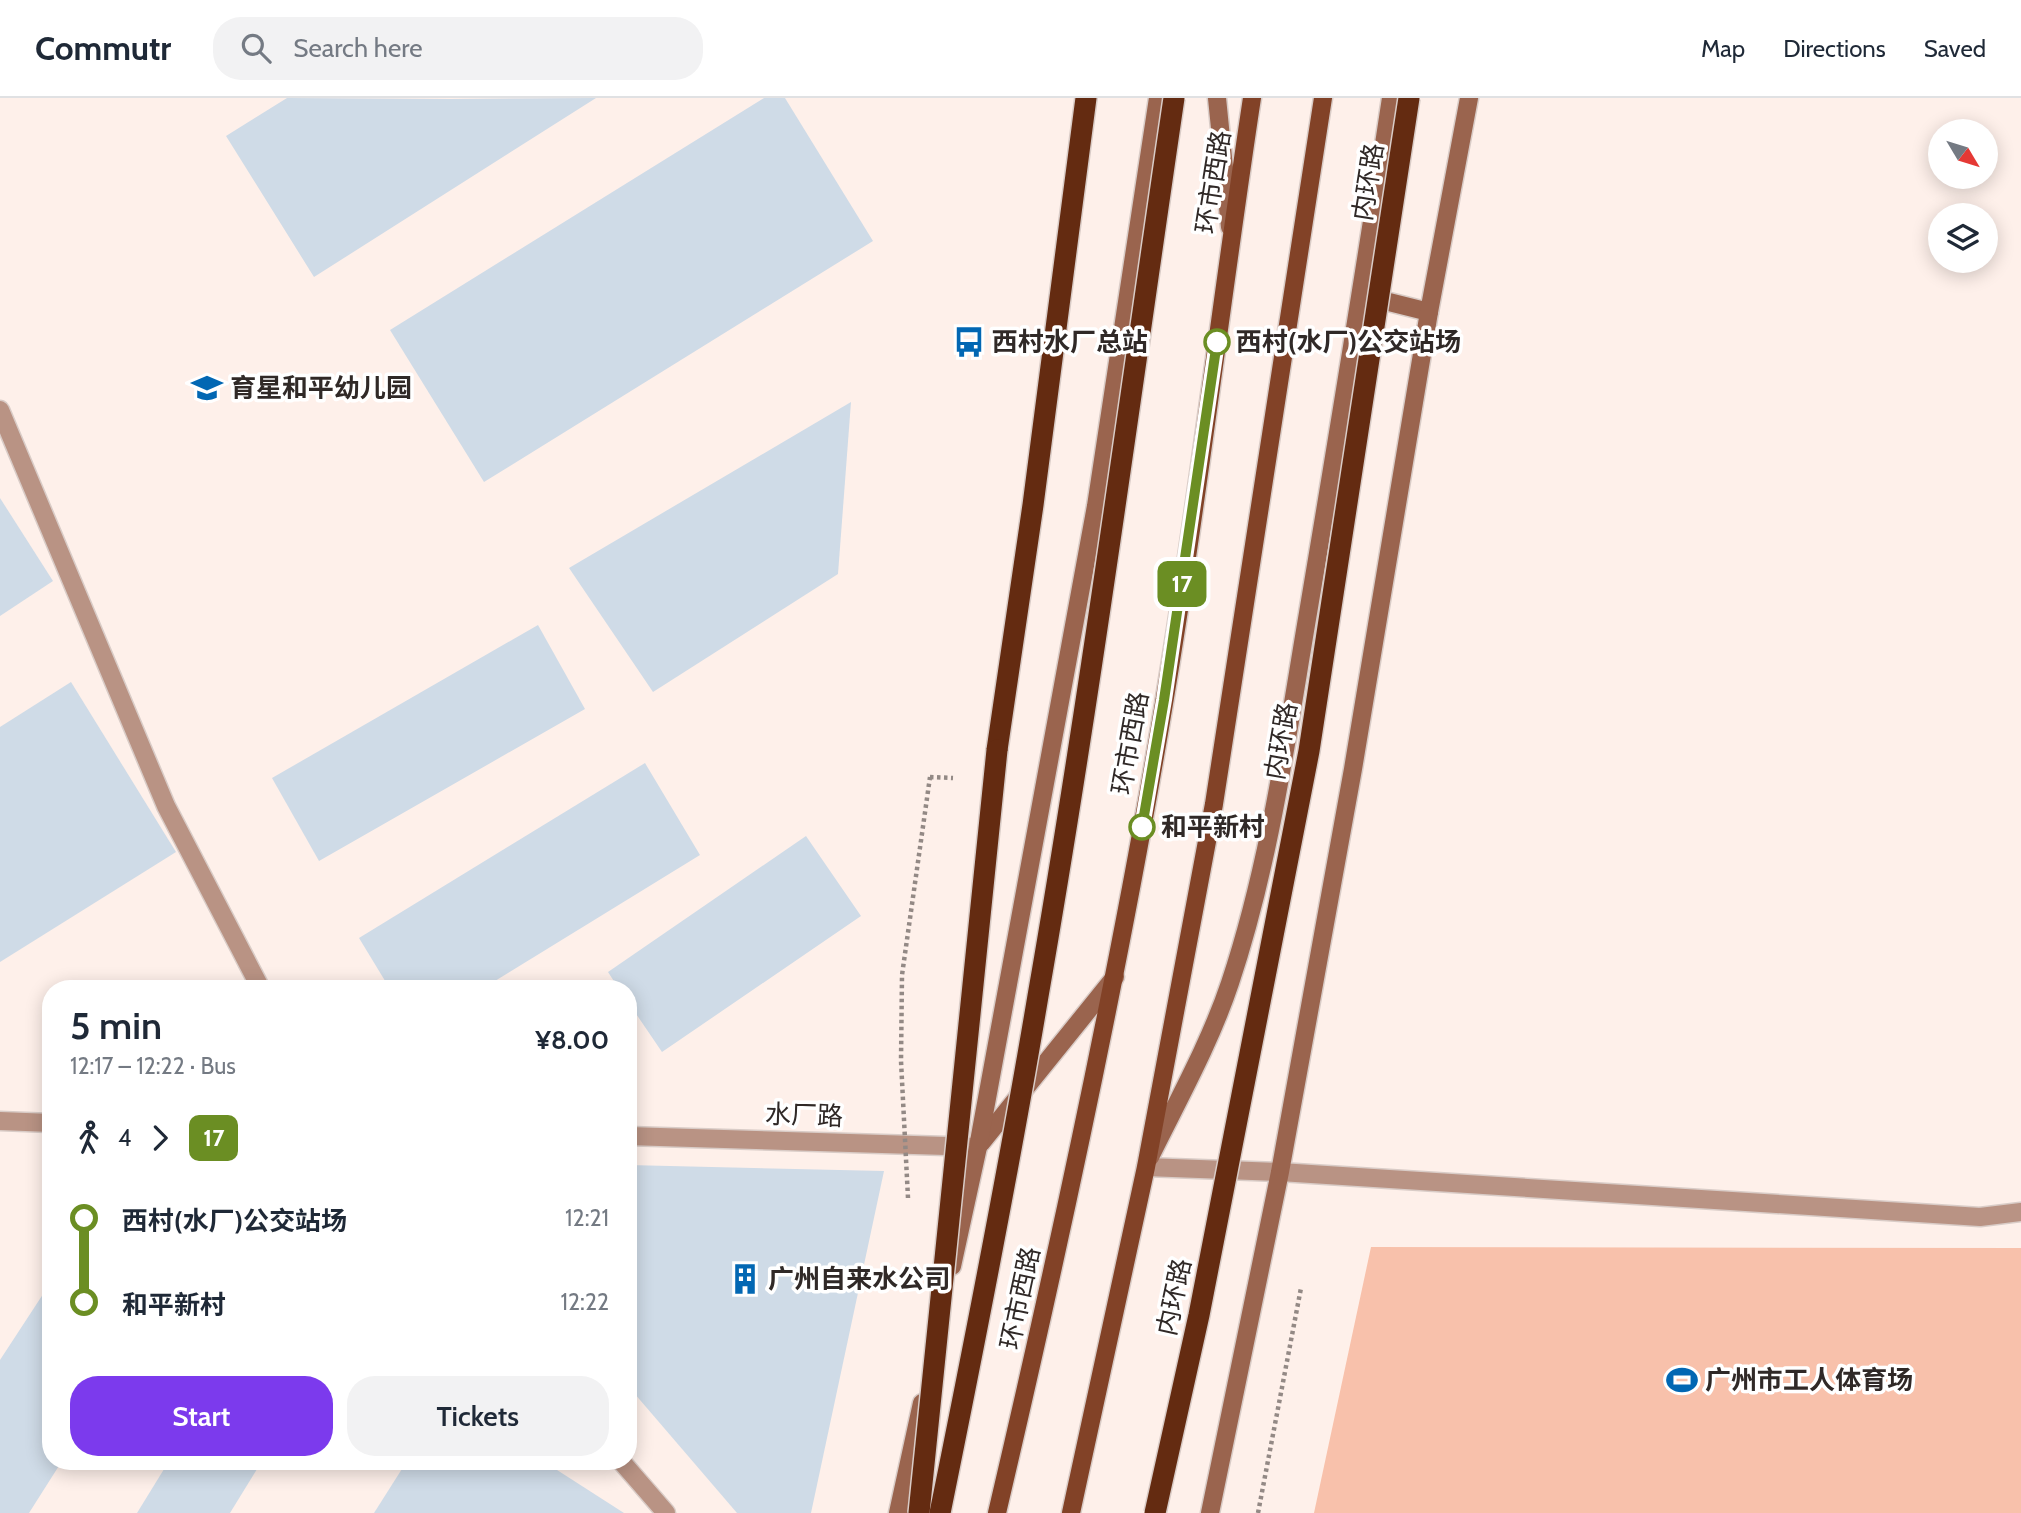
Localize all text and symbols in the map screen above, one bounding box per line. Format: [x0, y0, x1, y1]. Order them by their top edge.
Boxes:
search box [213, 17, 703, 80]
text: Commutr [35, 28, 171, 68]
icon: search [237, 29, 275, 67]
text: Search here [293, 32, 422, 64]
text: Map [1701, 34, 1745, 63]
text: Directions [1783, 34, 1886, 63]
text: Saved [1924, 34, 1986, 63]
north arrow [1928, 119, 1998, 189]
map controls [1928, 119, 1998, 273]
street label: 环市西路 [1189, 128, 1237, 236]
street label: 内环路 [1346, 141, 1390, 223]
button: layers [1928, 203, 1998, 273]
bus stop icon: 西村水厂总站 [952, 325, 986, 359]
place label: 西村水厂总站 [992, 326, 1148, 358]
place label: 西村(水厂)公交站场 [1236, 326, 1461, 358]
marker: 西村(水厂)公交站场 [1204, 329, 1230, 355]
school or university icon: 育星和平幼儿园 [190, 371, 224, 405]
place label: 育星和平幼儿园 [230, 372, 412, 404]
line badge: 17 [1150, 561, 1214, 607]
text: 17 [1171, 569, 1193, 598]
street label: 环市西路 [1105, 689, 1155, 797]
street label: 内环路 [1258, 700, 1304, 782]
place label: 和平新村 [1161, 811, 1265, 843]
marker: 和平新村 [1129, 814, 1155, 840]
text: 5 min [70, 1002, 162, 1049]
text: ¥8.00 [535, 1024, 609, 1056]
text: 12:17 – 12:22 · Bus [70, 1052, 236, 1080]
street label: 水厂路 [764, 1098, 844, 1132]
icon: walk [70, 1119, 108, 1157]
icon: forward [141, 1119, 179, 1157]
text: 17 [203, 1123, 224, 1152]
text: 4 [118, 1124, 131, 1152]
text: 12:21 [565, 1204, 609, 1232]
text: 西村(水厂)公交站场 [122, 1205, 347, 1237]
street label: 环市西路 [994, 1244, 1046, 1352]
street label: 内环路 [1150, 1256, 1198, 1338]
building icon: 广州自来水公司 [728, 1262, 762, 1296]
place label: 广州自来水公司 [768, 1263, 950, 1295]
text: 12:22 [561, 1288, 609, 1316]
text: 和平新村 [122, 1289, 226, 1321]
sports icon: 广州市工人体育场 [1665, 1363, 1699, 1397]
place label: 广州市工人体育场 [1705, 1364, 1913, 1396]
button: Start [70, 1376, 333, 1456]
button: Tickets [347, 1376, 609, 1456]

